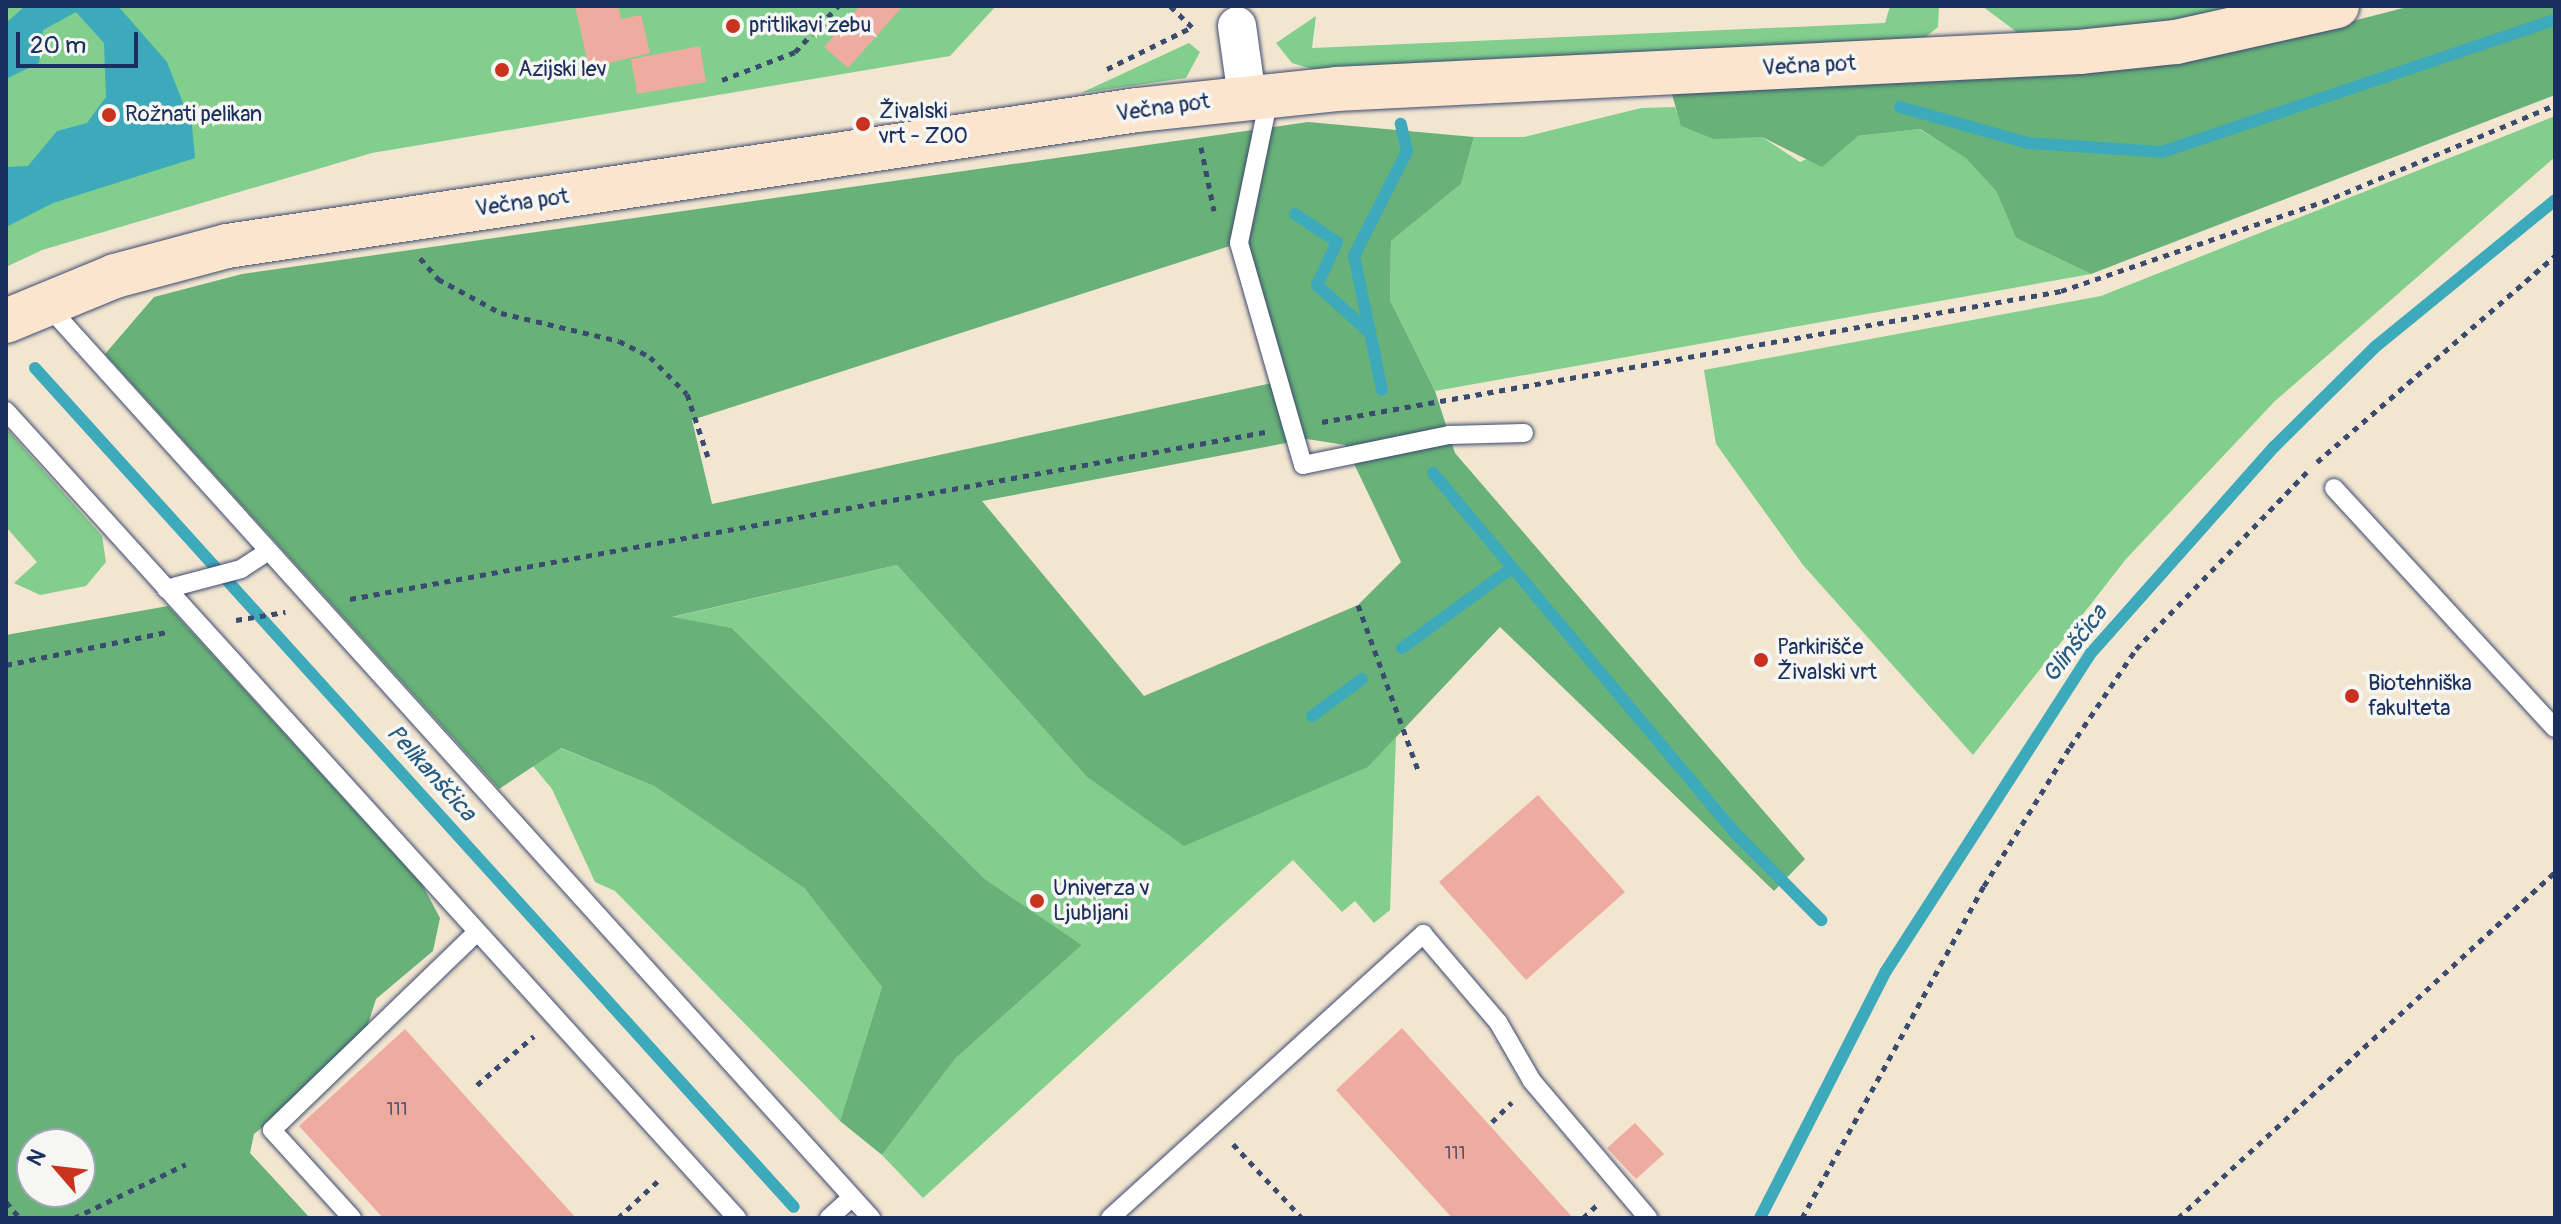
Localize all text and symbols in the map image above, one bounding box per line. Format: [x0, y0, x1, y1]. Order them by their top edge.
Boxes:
place label: pritlikavi zebu [749, 13, 871, 39]
scale bar [20, 16, 142, 66]
marker: pritlikavi zebu [724, 17, 742, 35]
text: 20 m [30, 31, 86, 60]
street label: Večna pot [1761, 50, 1857, 82]
place label: Azijski lev [518, 57, 607, 83]
marker: Azijski lev [493, 61, 511, 79]
street label: Večna pot [1115, 88, 1211, 128]
place label: Živalski vrt - ZOO [879, 98, 967, 150]
place label: Rožnati pelikan [125, 102, 262, 128]
marker: Rožnati pelikan [100, 106, 118, 124]
marker: Živalski vrt - ZOO [854, 115, 872, 133]
street label: Večna pot [474, 183, 570, 223]
water label: Glinščica [2036, 599, 2114, 689]
place label: Parkirišče Živalski vrt [1777, 634, 1877, 686]
marker: Parkirišče Živalski vrt [1752, 651, 1770, 669]
place label: Biotehniška fakulteta [2368, 670, 2472, 722]
marker: Biotehniška fakulteta [2343, 687, 2361, 705]
water label: Pelikanščica [380, 719, 482, 827]
place label: Univerza v Ljubljani [1053, 875, 1150, 926]
marker: Univerza v Ljubljani [1028, 892, 1046, 910]
house number: 111 [386, 1099, 408, 1121]
north arrow [16, 1128, 96, 1208]
house number: 111 [1444, 1143, 1466, 1165]
text: N [21, 1145, 52, 1171]

